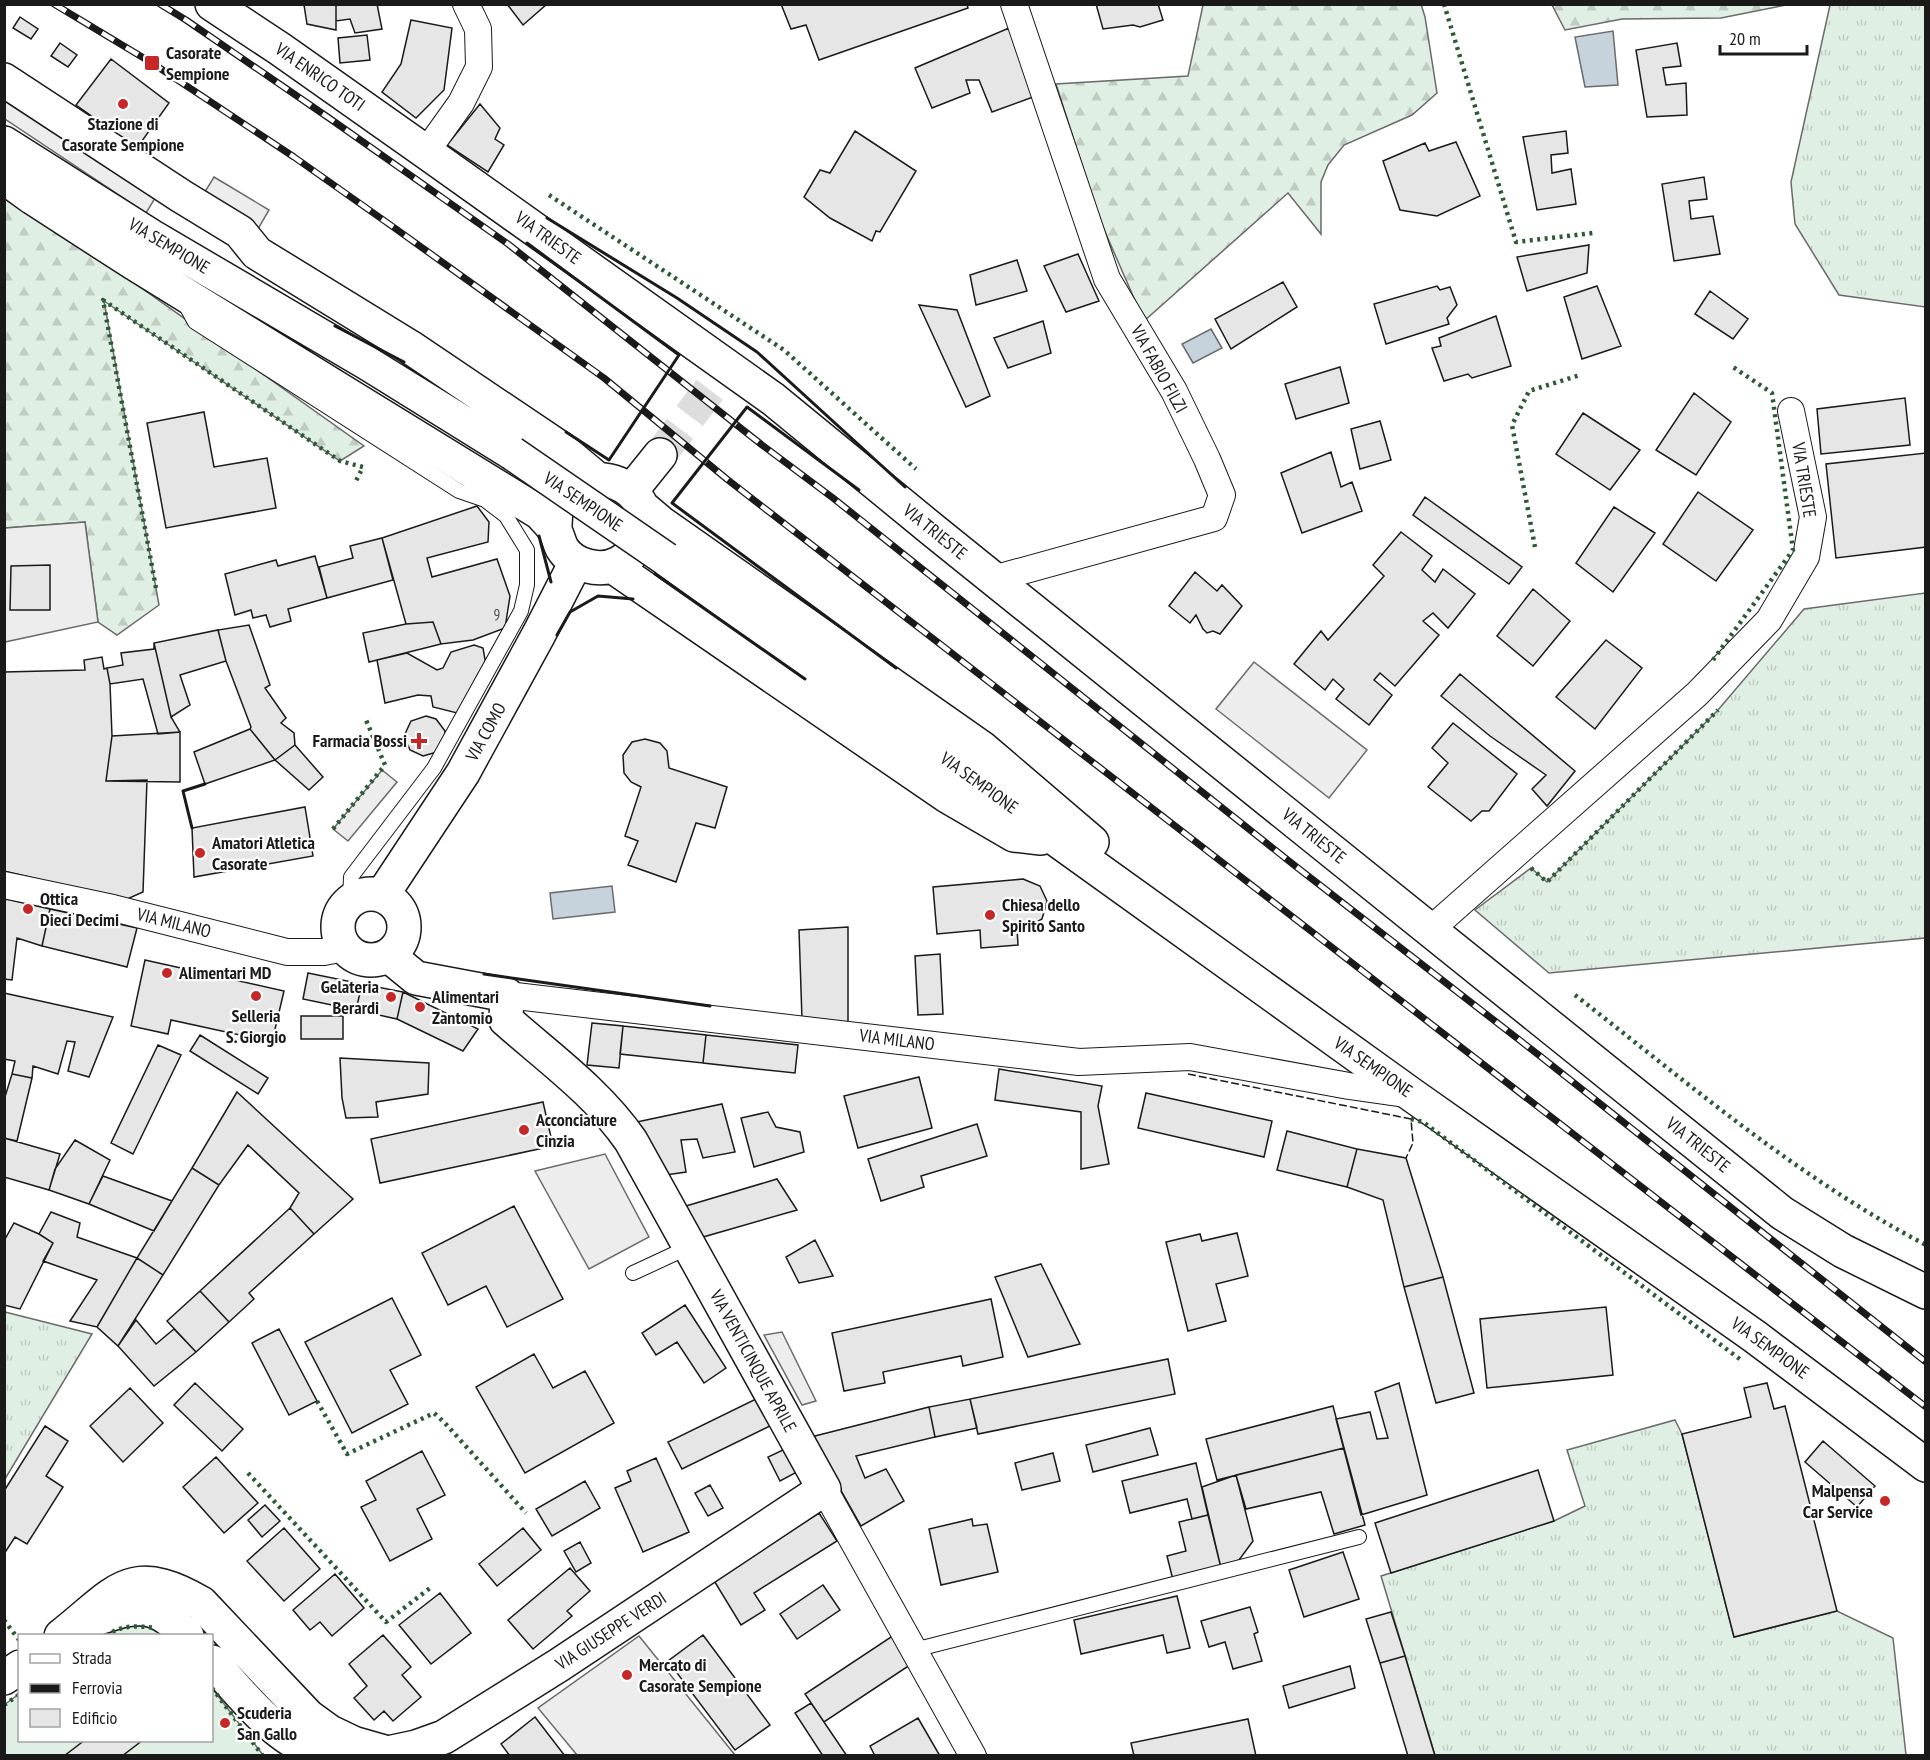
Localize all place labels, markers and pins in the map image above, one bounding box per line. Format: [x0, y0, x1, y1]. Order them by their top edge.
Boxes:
place label: Casorate Sempione [166, 41, 230, 85]
marker: Casorate Sempione [143, 54, 161, 72]
marker: Stazione di Casorate Sempione [116, 97, 130, 111]
place label: Stazione di Casorate Sempione [62, 112, 185, 156]
place label: Farmacia Bossi [312, 729, 407, 752]
marker: Farmacia Bossi [412, 734, 426, 748]
place label: Amatori Atletica Casorate [211, 831, 315, 875]
marker: Amatori Atletica Casorate [193, 846, 207, 860]
place label: Ottica Dieci Decimi [40, 887, 119, 931]
place label: Chiesa dello Spirito Santo [1002, 893, 1085, 937]
marker: Ottica Dieci Decimi [21, 902, 35, 916]
marker: Chiesa dello Spirito Santo [983, 908, 997, 922]
place label: Alimentari MD [178, 961, 272, 984]
marker: Alimentari MD [160, 966, 174, 980]
place label: Gelateria Berardi [321, 975, 379, 1019]
place label: Alimentari Zantomio [431, 985, 499, 1029]
marker: Selleria S. Giorgio [249, 989, 263, 1003]
marker: Gelateria Berardi [384, 990, 398, 1004]
marker: Alimentari Zantomio [413, 1000, 427, 1014]
place label: Selleria S. Giorgio [226, 1004, 286, 1048]
place label: Acconciature Cinzia [535, 1108, 617, 1152]
marker: Acconciature Cinzia [517, 1123, 531, 1137]
place label: Malpensa Car Service [1803, 1479, 1873, 1523]
marker: Malpensa Car Service [1878, 1494, 1892, 1508]
place label: Mercato di Casorate Sempione [639, 1653, 762, 1697]
marker: Mercato di Casorate Sempione [620, 1668, 634, 1682]
place label: Scuderia San Gallo [237, 1701, 297, 1745]
marker: Scuderia San Gallo [218, 1716, 232, 1730]

